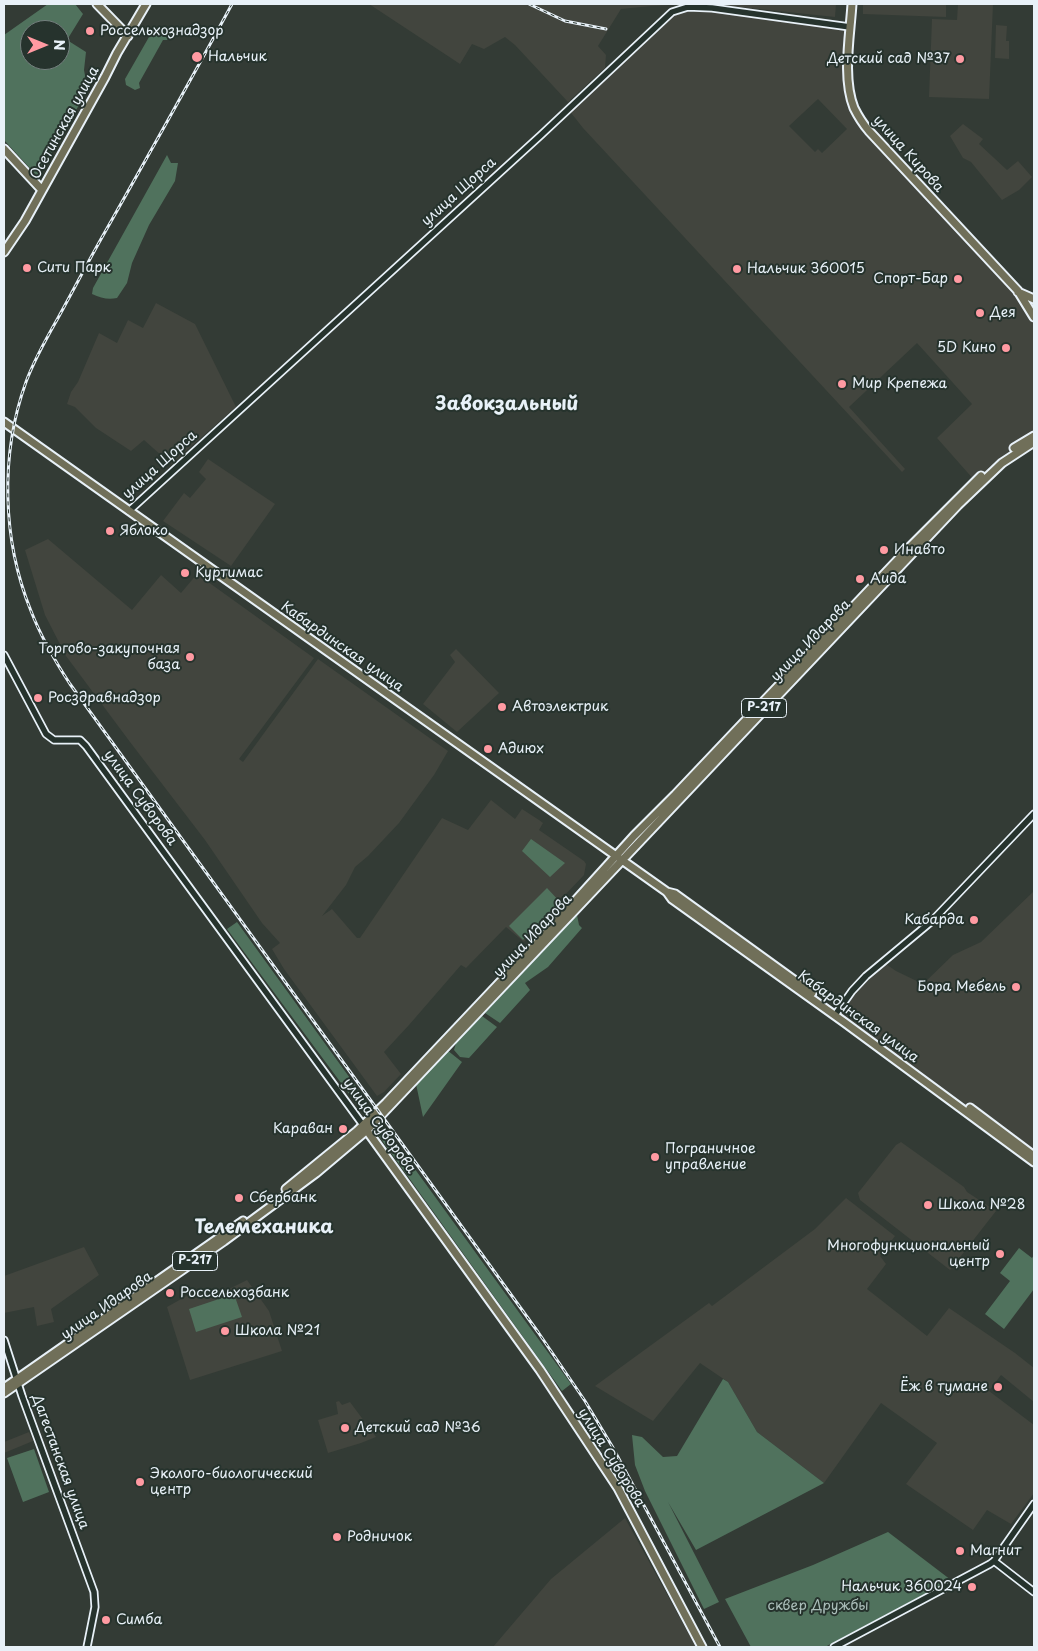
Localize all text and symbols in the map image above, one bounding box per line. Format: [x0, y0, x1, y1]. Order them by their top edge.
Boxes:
north arrow [20, 20, 70, 70]
place label: Россельхознадзор [100, 23, 223, 39]
marker: Россельхознадзор [84, 25, 96, 37]
text: N [49, 39, 70, 51]
place label: Нальчик [208, 49, 267, 65]
marker: Нальчик [190, 50, 204, 64]
place label: Детский сад №37 [827, 51, 950, 67]
marker: Детский сад №37 [954, 53, 966, 65]
street label: Осетинская улица [27, 64, 103, 182]
street label: улица Кирова [869, 112, 947, 196]
street label: улица Щорса [418, 154, 500, 230]
place label: Сити Парк [37, 260, 111, 276]
place label: Нальчик 360015 [747, 261, 865, 277]
marker: Сити Парк [21, 262, 33, 274]
marker: Нальчик 360015 [731, 263, 743, 275]
place label: Спорт-Бар [873, 271, 948, 287]
marker: Спорт-Бар [952, 273, 964, 285]
place label: Дея [990, 305, 1016, 321]
marker: Дея [974, 307, 986, 319]
place label: 5D Кино [937, 340, 996, 356]
marker: 5D Кино [1000, 342, 1012, 354]
place label: Мир Крепежа [852, 376, 947, 392]
marker: Мир Крепежа [836, 378, 848, 390]
district label: Завокзальный [436, 394, 578, 416]
street label: улица Щорса [119, 427, 201, 503]
place label: Яблоко [120, 523, 168, 539]
marker: Яблоко [104, 525, 116, 537]
place label: Инавто [894, 542, 945, 558]
marker: Инавто [878, 544, 890, 556]
place label: Куртимас [195, 565, 263, 581]
marker: Куртимас [179, 567, 191, 579]
place label: Аида [870, 571, 906, 587]
marker: Аида [854, 573, 866, 585]
street label: улица Идарова [768, 596, 854, 686]
street label: Кабардинская улица [278, 598, 406, 696]
place label: Торгово-закупочная база [38, 641, 180, 674]
marker: Торгово-закупочная база [184, 651, 196, 663]
place label: Росздравнадзор [48, 690, 161, 706]
marker: Росздравнадзор [32, 692, 44, 704]
road number: Р-217 [742, 698, 786, 718]
place label: Автоэлектрик [512, 699, 608, 715]
marker: Автоэлектрик [496, 701, 508, 713]
place label: Адиюх [498, 741, 544, 757]
marker: Адиюх [482, 743, 494, 755]
street label: улица Суворова [100, 747, 180, 849]
street label: улица Идарова [490, 891, 576, 981]
place label: Кабарда [904, 912, 964, 928]
marker: Кабарда [968, 914, 980, 926]
street label: Кабардинская улица [794, 967, 922, 1067]
place label: Бора Мебель [918, 979, 1006, 995]
marker: Бора Мебель [1010, 981, 1022, 993]
street label: улица Суворова [339, 1075, 419, 1177]
place label: Караван [273, 1121, 333, 1137]
marker: Караван [337, 1123, 349, 1135]
place label: Пограничное управление [665, 1141, 756, 1174]
marker: Пограничное управление [649, 1151, 661, 1163]
place label: Сбербанк [249, 1190, 317, 1206]
marker: Сбербанк [233, 1192, 245, 1204]
place label: Школа №28 [938, 1197, 1025, 1213]
marker: Школа №28 [922, 1199, 934, 1211]
district label: Телемеханика [194, 1217, 334, 1239]
place label: Многофункциональный центр [827, 1238, 990, 1270]
marker: Многофункциональный центр [994, 1248, 1006, 1260]
road number: Р-217 [172, 1252, 218, 1270]
street label: улица Идарова [58, 1268, 156, 1344]
place label: Россельхозбанк [180, 1285, 289, 1301]
marker: Россельхозбанк [164, 1287, 176, 1299]
place label: Школа №21 [235, 1323, 320, 1339]
marker: Школа №21 [219, 1325, 231, 1337]
place label: Ёж в тумане [900, 1379, 988, 1395]
marker: Ёж в тумане [992, 1381, 1004, 1393]
street label: Дагестанская улица [28, 1392, 92, 1532]
street label: улица Суворова [574, 1405, 648, 1511]
place label: Детский сад №36 [355, 1420, 480, 1436]
marker: Детский сад №36 [339, 1422, 351, 1434]
place label: Эколого-биологический центр [150, 1466, 313, 1498]
marker: Эколого-биологический центр [134, 1476, 146, 1488]
place label: Родничок [347, 1529, 412, 1545]
marker: Родничок [331, 1531, 343, 1543]
place label: Магнит [970, 1543, 1021, 1559]
marker: Магнит [954, 1545, 966, 1557]
place label: Нальчик 360024 [841, 1579, 962, 1595]
marker: Нальчик 360024 [966, 1581, 978, 1593]
park label: сквер Дружбы [767, 1598, 869, 1614]
place label: Симба [116, 1612, 162, 1628]
marker: Симба [100, 1614, 112, 1626]

